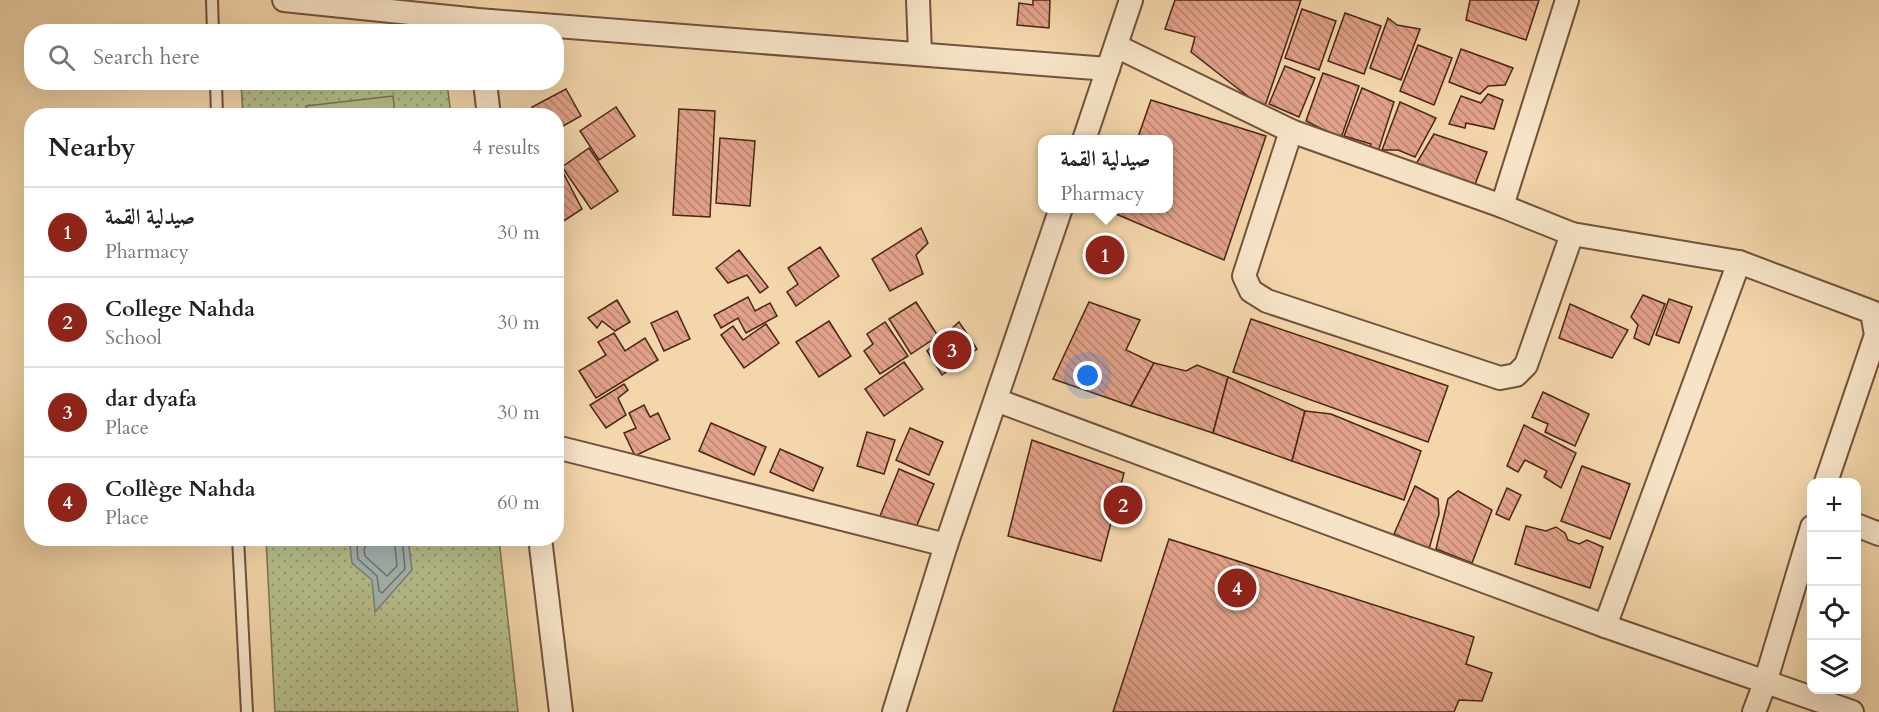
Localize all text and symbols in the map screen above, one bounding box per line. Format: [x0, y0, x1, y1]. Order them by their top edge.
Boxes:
search box [24, 24, 564, 90]
icon: search [45, 41, 78, 74]
text: Search here [93, 42, 200, 72]
text: Nearby [48, 130, 136, 165]
text: 4 results [472, 134, 540, 161]
popup [1038, 135, 1173, 213]
text: صيدلية القمة [1060, 144, 1151, 174]
text: Pharmacy [1060, 180, 1144, 207]
text: صيدلية القمة [105, 202, 195, 232]
text: 1 [62, 219, 73, 246]
text: 30 m [497, 219, 540, 246]
pin: 1 [1086, 232, 1124, 278]
text: Pharmacy [105, 238, 189, 265]
text: College Nahda [105, 294, 255, 324]
text: 2 [62, 309, 73, 336]
text: 30 m [497, 309, 540, 336]
text: School [105, 324, 162, 351]
pin: 3 [932, 328, 972, 372]
your location [1073, 361, 1102, 390]
text: dar dyafa [105, 384, 197, 414]
text: 3 [62, 399, 73, 426]
text: 30 m [497, 399, 540, 426]
text: Place [105, 414, 149, 441]
text: Collège Nahda [105, 474, 256, 504]
map controls [1807, 478, 1861, 694]
button: + [1807, 478, 1861, 532]
pin: 2 [1104, 482, 1142, 528]
text: 4 [62, 489, 73, 516]
text: 60 m [497, 489, 540, 516]
text: Place [105, 504, 149, 531]
button: − [1807, 532, 1861, 586]
pin: 4 [1218, 566, 1256, 610]
button: locate [1807, 586, 1861, 640]
button: layers [1807, 640, 1861, 694]

